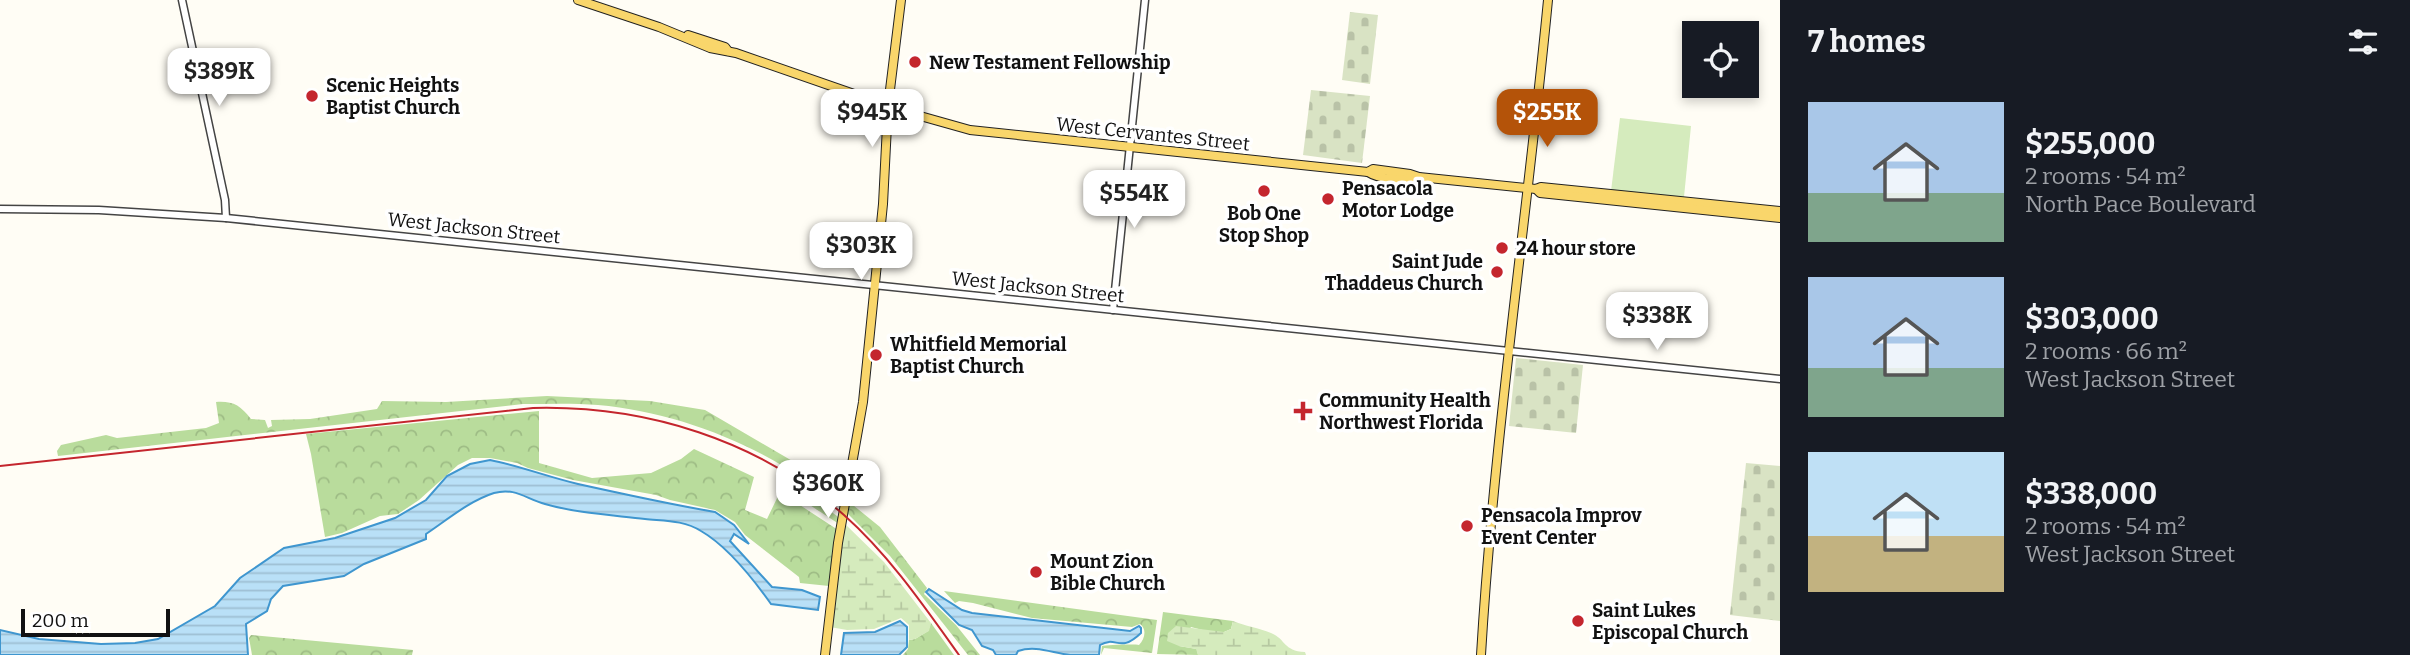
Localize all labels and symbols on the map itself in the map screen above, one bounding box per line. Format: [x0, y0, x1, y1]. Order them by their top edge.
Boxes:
pin: $389K [170, 48, 268, 108]
place label: New Testament Fellowship [929, 51, 1171, 74]
marker: New Testament Fellowship [907, 54, 923, 70]
place label: Scenic Heights Baptist Church [326, 74, 460, 119]
marker: Scenic Heights Baptist Church [304, 88, 320, 104]
pin: $945K [823, 90, 921, 149]
pin: $255K [1498, 90, 1596, 149]
street label: West Cervantes Street [1055, 112, 1251, 156]
pin: $554K [1085, 170, 1183, 230]
place label: Pensacola Motor Lodge [1342, 177, 1454, 222]
marker: Bob One Stop Shop [1256, 183, 1272, 199]
marker: Pensacola Motor Lodge [1320, 191, 1336, 207]
place label: Bob One Stop Shop [1219, 202, 1309, 247]
street label: West Jackson Street [386, 207, 562, 249]
pin: $303K [812, 222, 910, 282]
place label: 24 hour store [1516, 237, 1636, 260]
marker: 24 hour store [1494, 240, 1510, 256]
place label: Saint Jude Thaddeus Church [1325, 250, 1483, 295]
marker: Saint Jude Thaddeus Church [1489, 264, 1505, 280]
street label: West Jackson Street [950, 266, 1126, 308]
pin: $338K [1608, 292, 1706, 352]
place label: Whitfield Memorial Baptist Church [890, 333, 1067, 378]
marker: Whitfield Memorial Baptist Church [868, 347, 884, 363]
place label: Community Health Northwest Florida [1319, 389, 1491, 434]
marker: Community Health Northwest Florida [1293, 401, 1313, 421]
pin: $360K [779, 461, 877, 520]
place label: Pensacola Improv Event Center [1481, 504, 1642, 549]
marker: Pensacola Improv Event Center [1459, 518, 1475, 534]
place label: Mount Zion Bible Church [1050, 550, 1165, 595]
marker: Mount Zion Bible Church [1028, 564, 1044, 580]
place label: Saint Lukes Episcopal Church [1592, 599, 1748, 644]
scale bar [21, 606, 170, 638]
marker: Saint Lukes Episcopal Church [1570, 613, 1586, 629]

